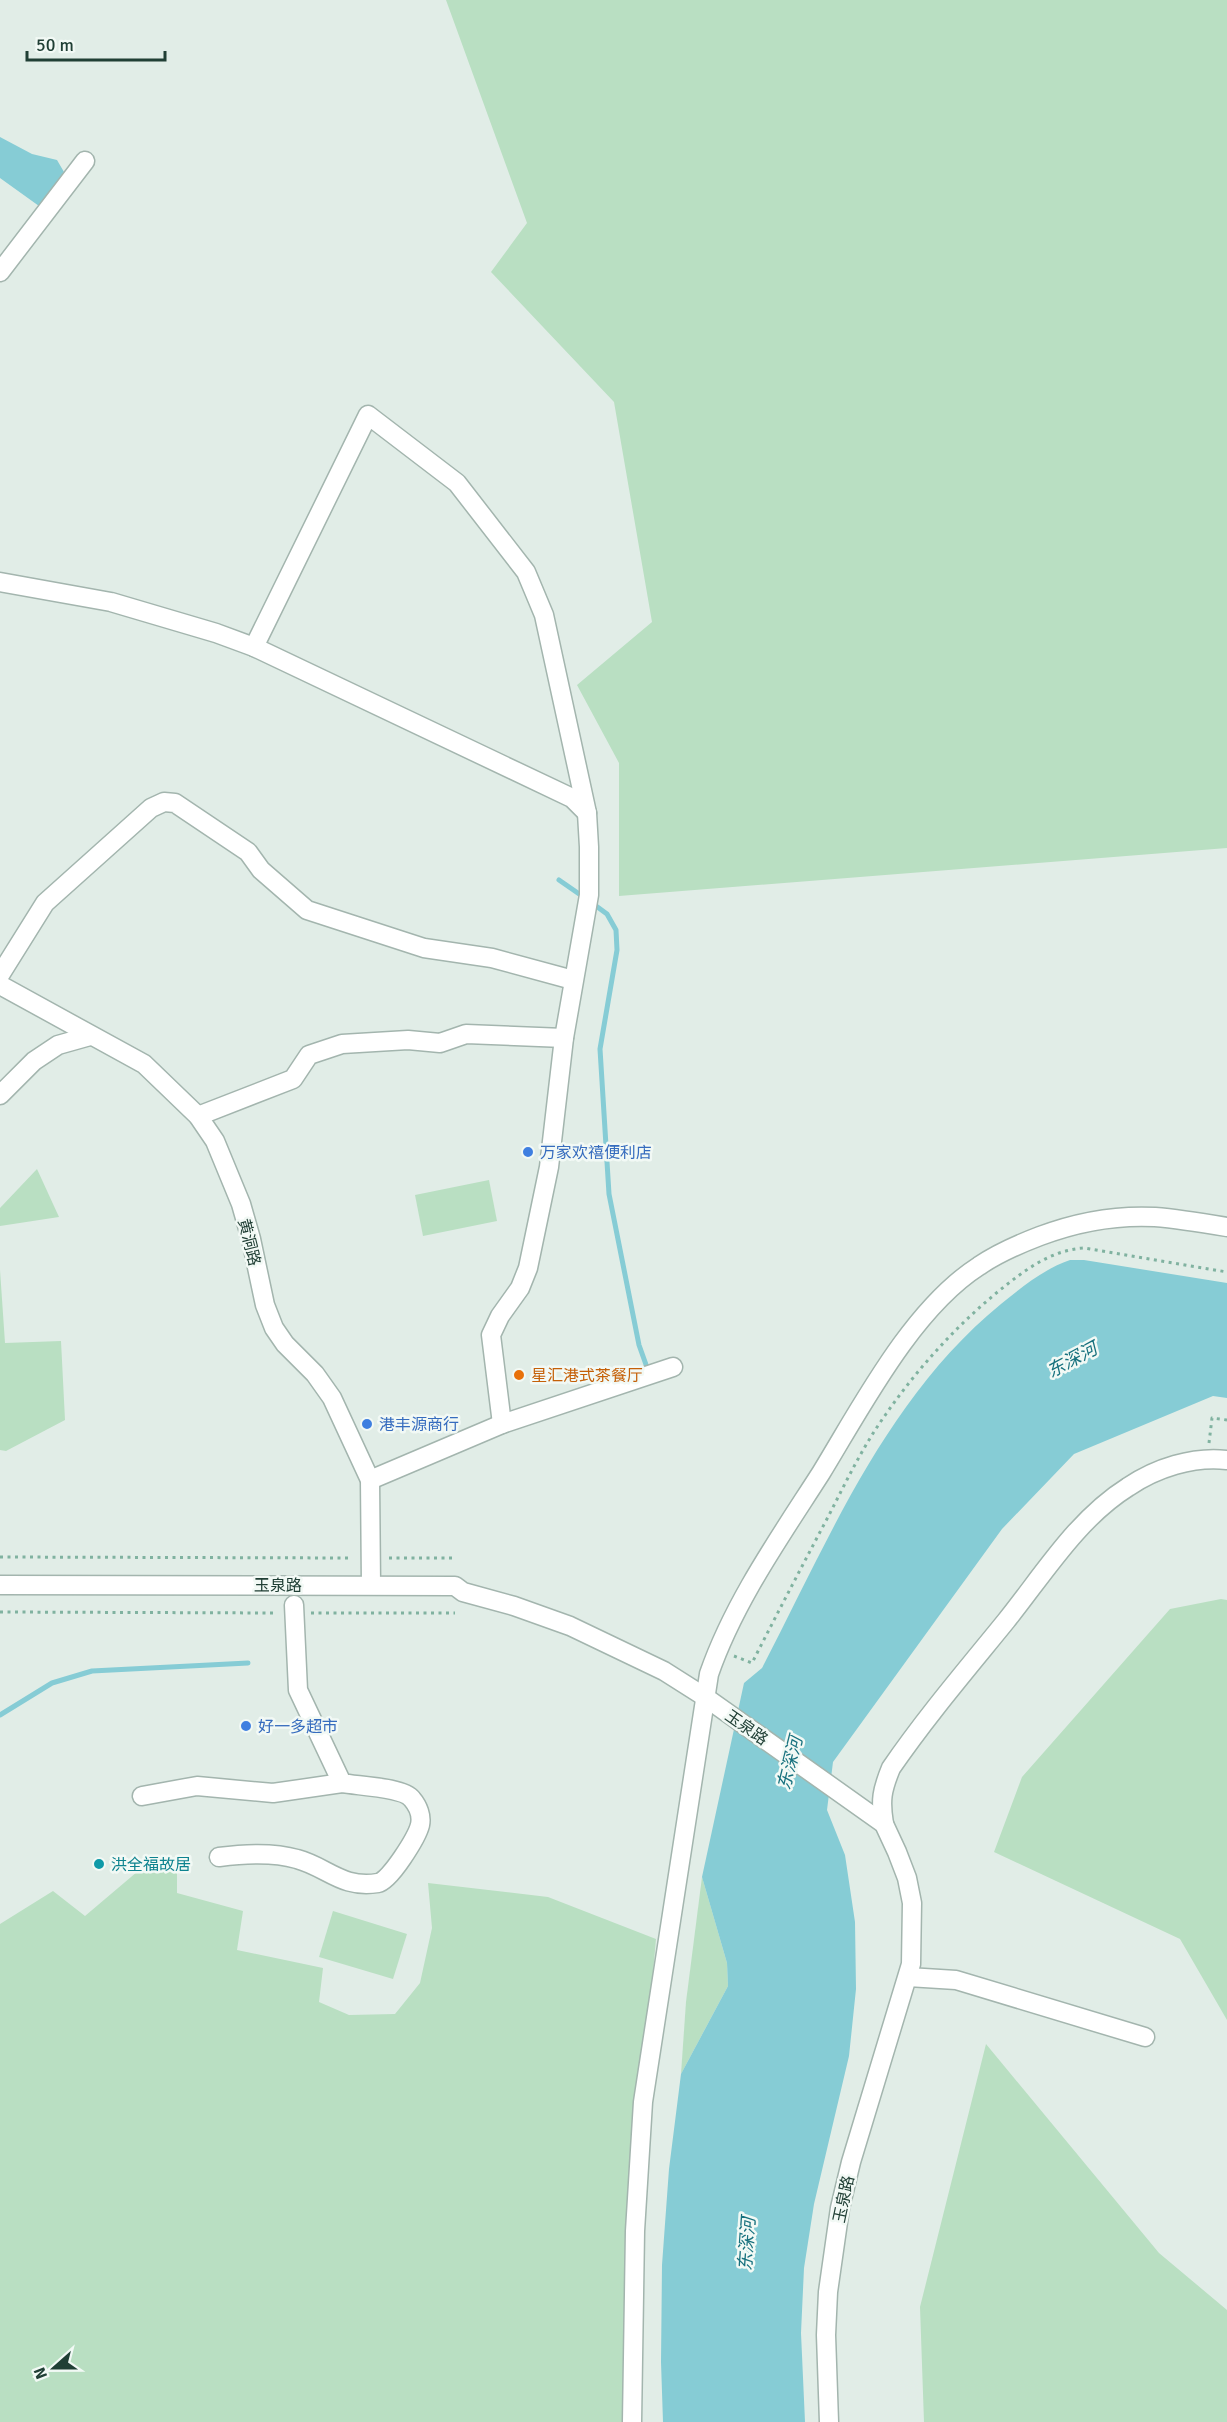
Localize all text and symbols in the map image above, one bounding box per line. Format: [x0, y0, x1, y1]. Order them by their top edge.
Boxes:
scale bar [27, 24, 165, 62]
text: 50 m [36, 34, 74, 56]
place label: 万家欢禧便利店 [540, 1143, 652, 1163]
marker: 万家欢禧便利店 [521, 1145, 535, 1159]
street label: 黄洞路 [234, 1217, 265, 1268]
water label: 东深河 [1043, 1336, 1104, 1382]
place label: 星汇港式茶餐厅 [531, 1366, 643, 1386]
marker: 星汇港式茶餐厅 [512, 1368, 526, 1382]
place label: 港丰源商行 [379, 1415, 459, 1435]
marker: 港丰源商行 [360, 1417, 374, 1431]
street label: 玉泉路 [254, 1576, 302, 1596]
street label: 玉泉路 [721, 1706, 772, 1750]
place label: 好一多超市 [258, 1717, 338, 1737]
marker: 好一多超市 [239, 1719, 253, 1733]
water label: 东深河 [773, 1731, 808, 1792]
place label: 洪全福故居 [111, 1855, 191, 1875]
marker: 洪全福故居 [92, 1857, 106, 1871]
street label: 玉泉路 [829, 2174, 859, 2225]
water label: 东深河 [734, 2213, 760, 2272]
north arrow [24, 2338, 84, 2398]
text: N [30, 2364, 52, 2382]

